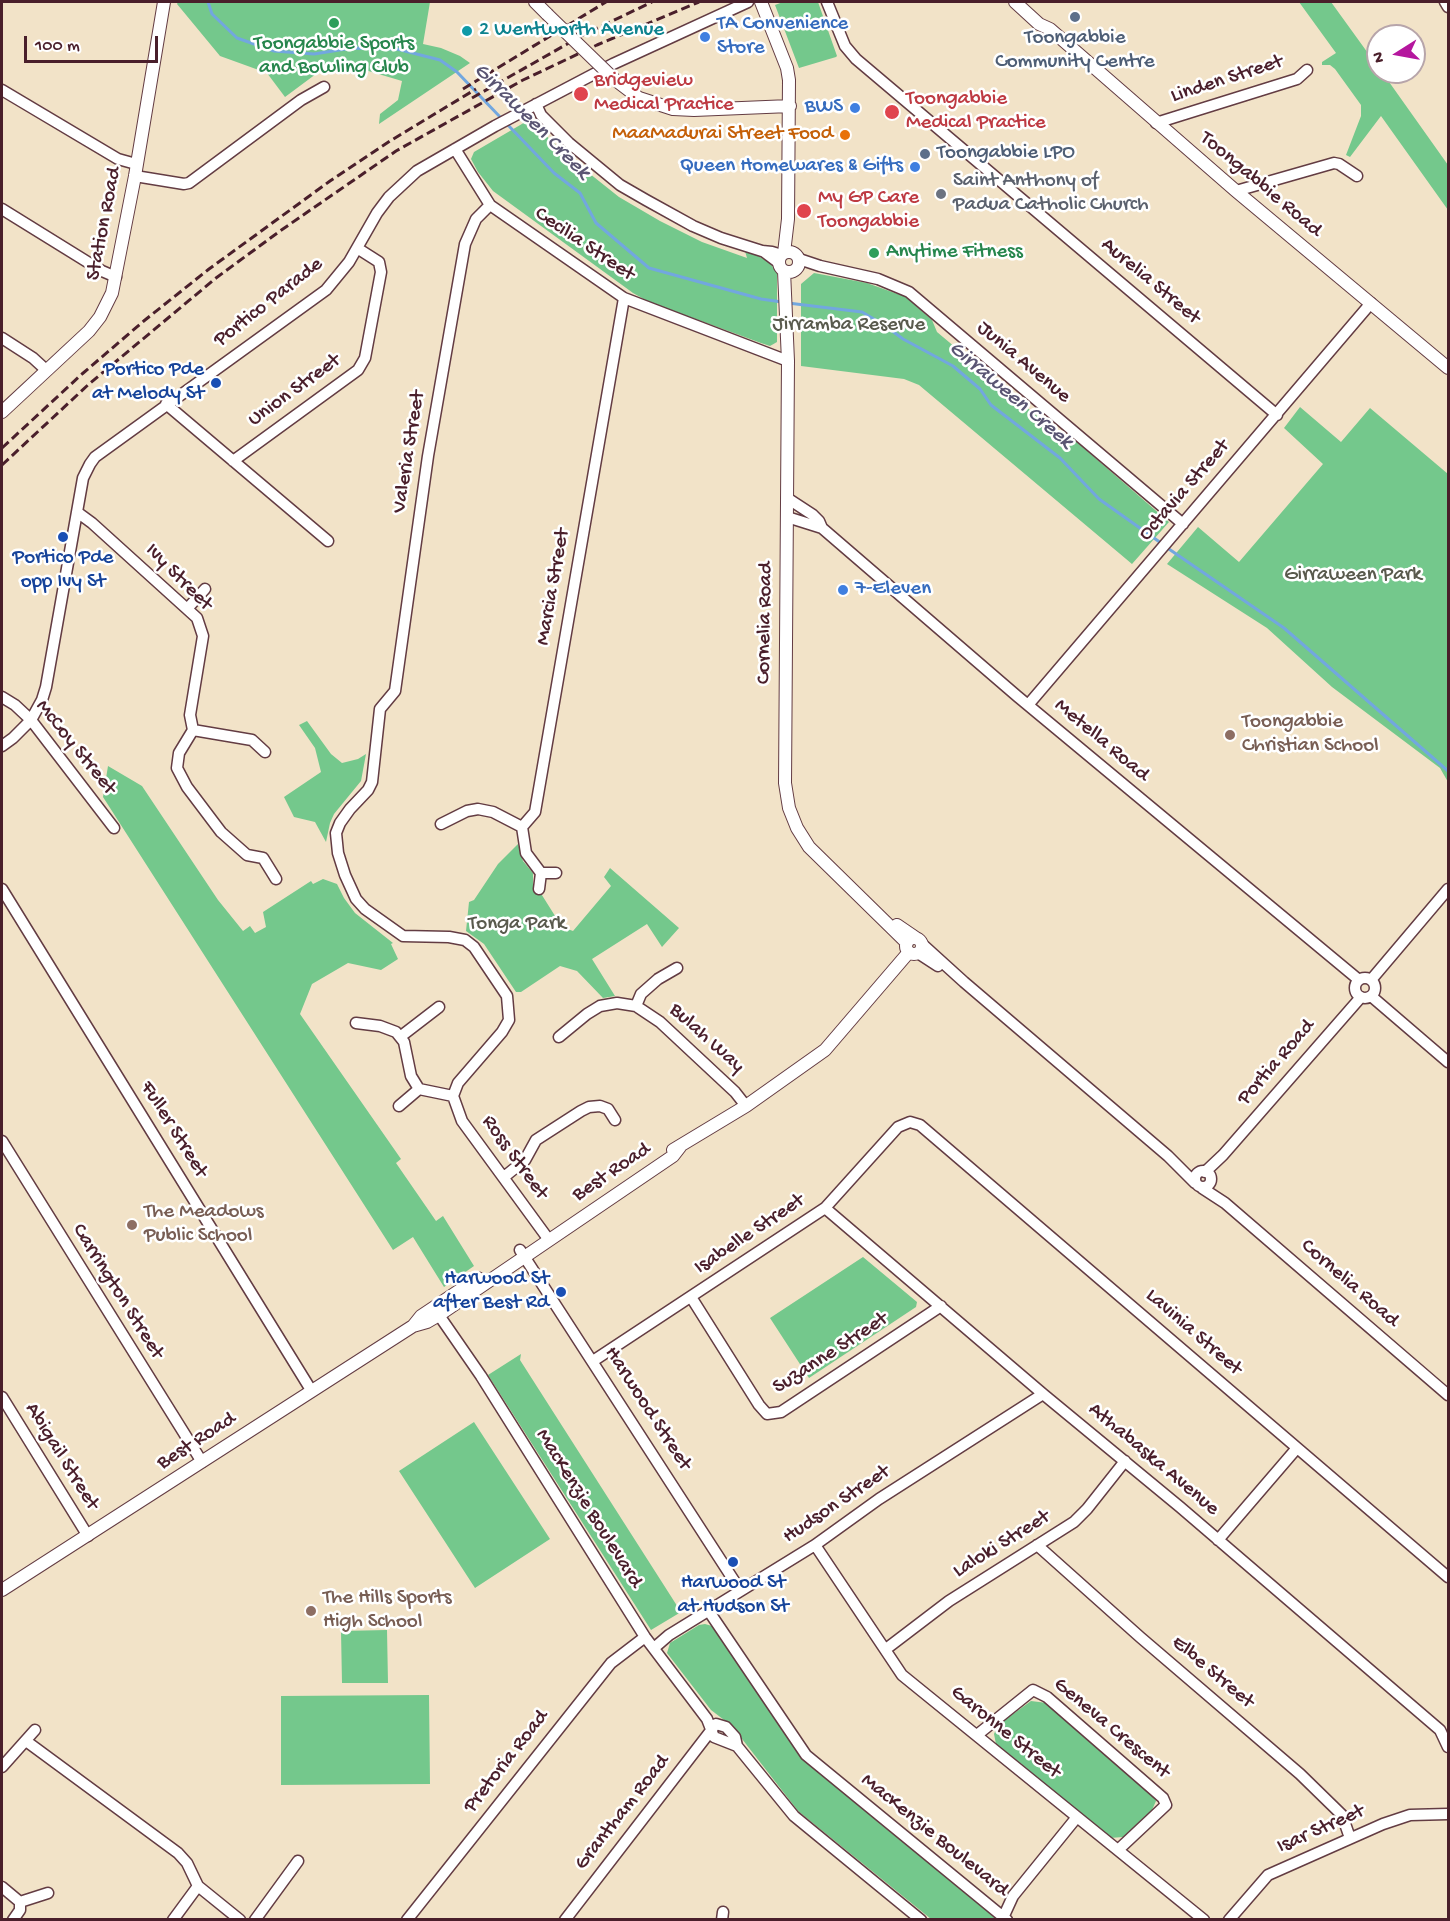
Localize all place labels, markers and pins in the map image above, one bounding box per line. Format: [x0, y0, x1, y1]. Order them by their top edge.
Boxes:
marker: Toongabbie Community Centre [1068, 10, 1082, 24]
place label: TA Convenience Store [717, 12, 848, 62]
marker: Toongabbie Sports and Bowling Club [327, 16, 341, 30]
place label: 2 Wentworth Avenue [479, 18, 664, 44]
marker: 2 Wentworth Avenue [460, 24, 474, 38]
place label: Toongabbie Community Centre [995, 26, 1155, 76]
marker: TA Convenience Store [698, 30, 712, 44]
place label: Toongabbie Sports and Bowling Club [254, 32, 414, 82]
place label: Bridgeview Medical Practice [594, 69, 734, 119]
marker: Bridgeview Medical Practice [572, 85, 590, 103]
place label: Toongabbie Medical Practice [906, 87, 1046, 137]
place label: BWS [805, 95, 843, 121]
marker: BWS [848, 101, 862, 115]
marker: Toongabbie Medical Practice [883, 103, 901, 121]
place label: MaaMadurai Street Food [612, 122, 833, 148]
marker: MaaMadurai Street Food [838, 128, 852, 142]
place label: Toongabbie LPO [937, 141, 1075, 167]
marker: Toongabbie LPO [918, 147, 932, 161]
place label: Queen Homewares & Gifts [680, 154, 903, 180]
marker: Queen Homewares & Gifts [908, 160, 922, 174]
place label: Saint Anthony of Padua Catholic Church [953, 169, 1148, 219]
place label: My GP Care Toongabbie [818, 186, 919, 236]
marker: Saint Anthony of Padua Catholic Church [934, 187, 948, 201]
marker: My GP Care Toongabbie [795, 202, 813, 220]
place label: Anytime Fitness [886, 240, 1023, 266]
marker: Anytime Fitness [867, 246, 881, 260]
place label: Portico Pde at Melody St [92, 358, 204, 408]
marker: Portico Pde at Melody St [209, 376, 223, 390]
marker: Portico Pde opp Ivy St [56, 530, 70, 544]
place label: Portico Pde opp Ivy St [13, 546, 113, 596]
place label: 7-Eleven [855, 577, 931, 603]
marker: 7-Eleven [836, 583, 850, 597]
place label: Toongabbie Christian School [1242, 710, 1379, 760]
marker: Toongabbie Christian School [1223, 728, 1237, 742]
place label: The Meadows Public School [144, 1200, 263, 1250]
marker: The Meadows Public School [125, 1218, 139, 1232]
place label: Harwood St after Best Rd [433, 1267, 549, 1317]
marker: Harwood St after Best Rd [554, 1285, 568, 1299]
marker: Harwood St at Hudson St [726, 1555, 740, 1569]
place label: Harwood St at Hudson St [677, 1571, 789, 1621]
place label: The Hills Sports High School [323, 1586, 451, 1636]
marker: The Hills Sports High School [304, 1604, 318, 1618]

